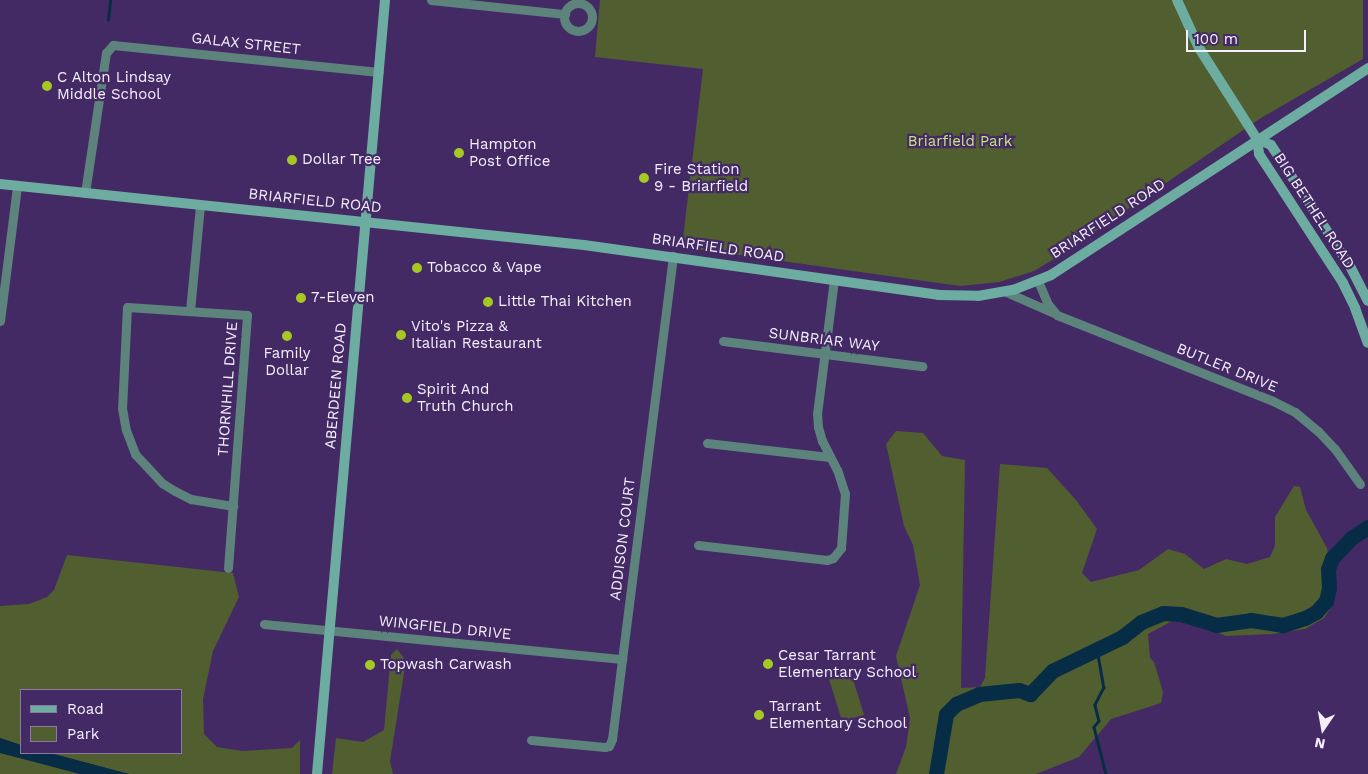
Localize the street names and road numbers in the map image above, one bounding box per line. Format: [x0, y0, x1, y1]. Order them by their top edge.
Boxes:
street label: GALAX STREET [190, 29, 302, 59]
street label: BIG BETHEL ROAD [1270, 150, 1358, 272]
street label: BRIARFIELD ROAD [1047, 175, 1169, 263]
street label: BRIARFIELD ROAD [248, 185, 382, 217]
street label: BRIARFIELD ROAD [651, 230, 785, 266]
street label: THORNHILL DRIVE [214, 321, 242, 457]
street label: ABERDEEN ROAD [322, 322, 350, 450]
street label: SUNBRIAR WAY [767, 324, 881, 356]
street label: BUTLER DRIVE [1174, 339, 1280, 397]
street label: ADDISON COURT [607, 476, 639, 602]
street label: WINGFIELD DRIVE [378, 612, 512, 644]

